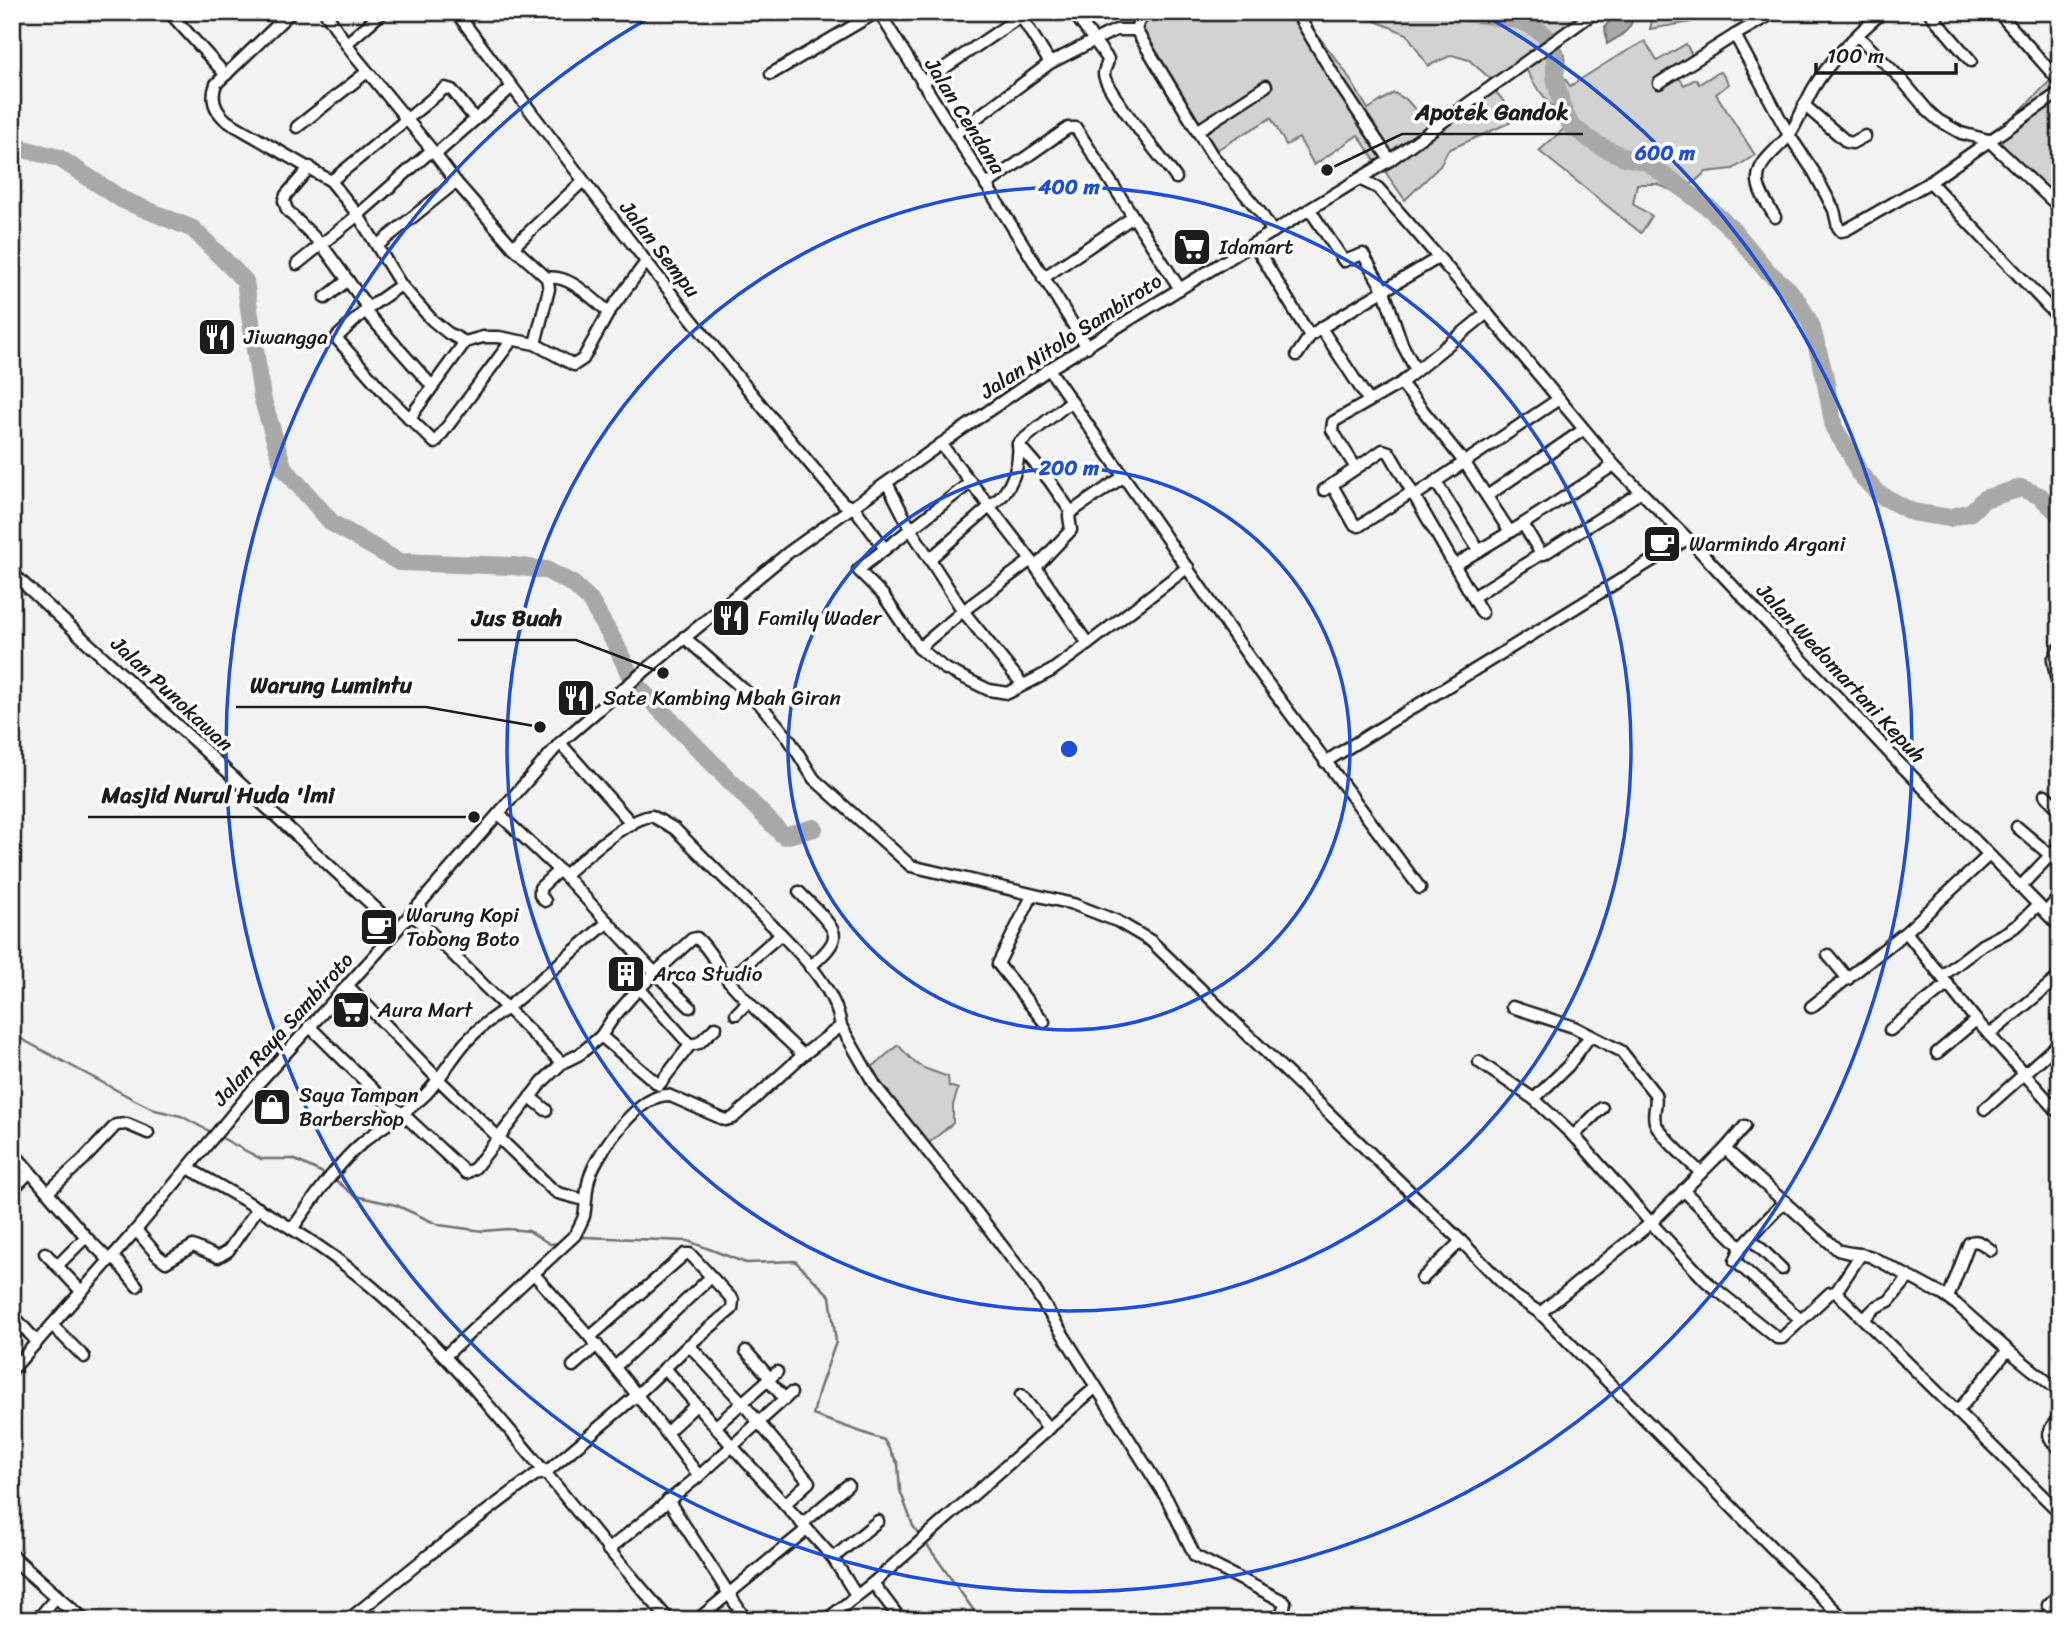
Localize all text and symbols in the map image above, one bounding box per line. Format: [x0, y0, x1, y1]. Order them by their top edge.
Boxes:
scale bar [1816, 32, 1956, 76]
text: 100 m [1827, 37, 1884, 75]
street label: Jalan Cendana [913, 49, 1016, 182]
callout: Apotek Gandok [1402, 90, 1583, 134]
text: Apotek Gandok [1414, 92, 1569, 133]
text: 600 m [1634, 134, 1696, 172]
text: 400 m [1037, 168, 1100, 206]
street label: Jalan Sempu [609, 191, 711, 307]
supermarket icon: Idamart [1171, 226, 1213, 268]
place label: Idamart [1218, 228, 1293, 266]
street label: Jalan Nitolo Sambiroto [971, 263, 1170, 410]
restaurant icon: Jiwangga [196, 316, 238, 358]
place label: Jiwangga [243, 318, 328, 356]
text: 200 m [1038, 449, 1100, 487]
cafe icon: Warmindo Argani [1641, 523, 1683, 565]
place label: Warmindo Argani [1689, 525, 1846, 563]
street label: Jalan Wedomartani Kepuh [1746, 573, 1935, 772]
callout: Jus Buah [458, 596, 576, 640]
restaurant icon: Family Wader [710, 597, 752, 639]
text: Jus Buah [470, 598, 562, 639]
place label: Family Wader [758, 599, 883, 637]
street label: Jalan Punokawan [101, 626, 243, 762]
callout: Warung Lumintu [236, 663, 426, 707]
text: Warung Lumintu [250, 665, 413, 706]
restaurant icon: Sate Kambing Mbah Giran [555, 677, 597, 719]
place label: Sate Kambing Mbah Giran [603, 679, 841, 717]
centre of rings [1057, 737, 1081, 761]
callout: Masjid Nurul Huda 'lmi [88, 773, 349, 817]
text: Masjid Nurul Huda 'lmi [101, 775, 336, 816]
place label: Warung Kopi Tobong Boto [406, 896, 520, 958]
cafe icon: Warung Kopi Tobong Boto [358, 906, 400, 948]
street label: Jalan Raya Sambiroto [202, 943, 364, 1116]
building icon: Arca Studio [605, 953, 647, 995]
place label: Arca Studio [652, 955, 763, 993]
supermarket icon: Aura Mart [330, 989, 372, 1031]
place label: Aura Mart [377, 991, 474, 1029]
place label: Saya Tampan Barbershop [299, 1076, 419, 1138]
shop icon: Saya Tampan Barbershop [251, 1086, 293, 1128]

